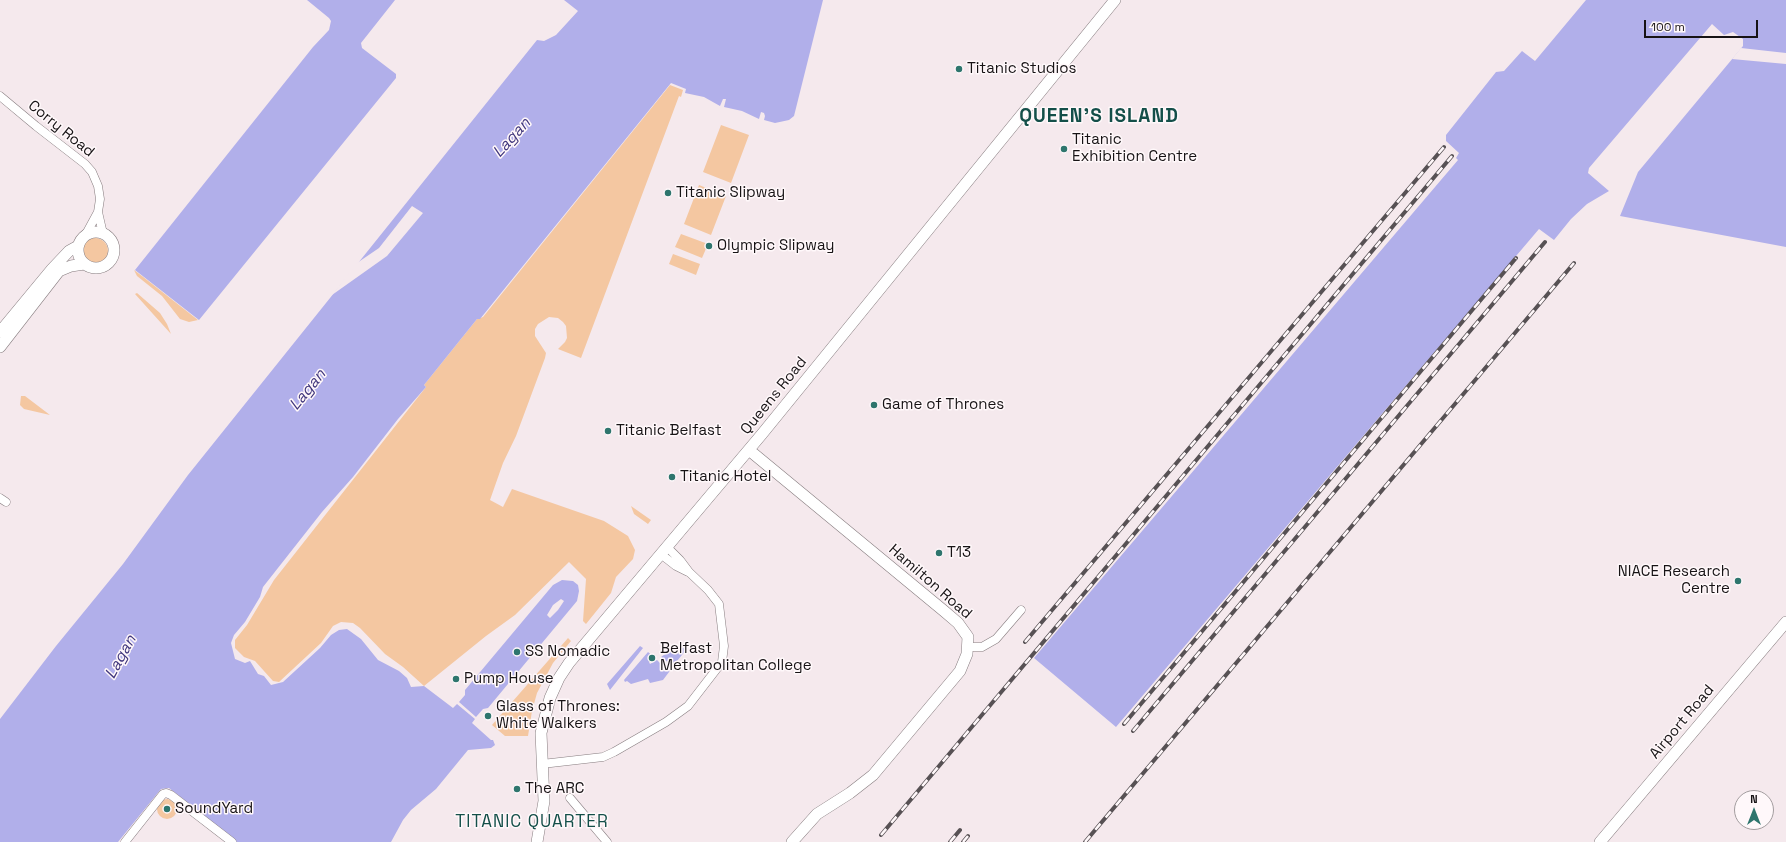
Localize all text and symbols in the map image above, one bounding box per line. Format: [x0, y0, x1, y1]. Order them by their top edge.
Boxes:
scale bar [1646, 12, 1760, 38]
text: 100 m [1651, 19, 1685, 35]
place label: Titanic Studios [967, 60, 1076, 78]
marker: Titanic Studios [954, 64, 964, 74]
street label: Corry Road [24, 97, 98, 161]
district label: QUEEN'S ISLAND [1019, 106, 1179, 128]
water label: Lagan [489, 114, 535, 162]
place label: Titanic Exhibition Centre [1072, 131, 1197, 166]
marker: Titanic Exhibition Centre [1059, 144, 1069, 154]
place label: Titanic Slipway [676, 184, 785, 202]
marker: Titanic Slipway [663, 188, 673, 198]
place label: Olympic Slipway [717, 237, 835, 255]
marker: Olympic Slipway [704, 241, 714, 251]
street label: Queens Road [737, 354, 811, 438]
water label: Lagan [286, 366, 330, 414]
place label: Game of Thrones [882, 396, 1004, 414]
marker: Game of Thrones [869, 400, 879, 410]
place label: Titanic Belfast [616, 422, 722, 440]
marker: Titanic Belfast [603, 426, 613, 436]
place label: Titanic Hotel [680, 468, 772, 486]
marker: Titanic Hotel [667, 472, 677, 482]
street label: Hamilton Road [885, 541, 975, 623]
place label: T13 [947, 544, 971, 562]
marker: T13 [934, 548, 944, 558]
place label: NIACE Research Centre [1618, 563, 1730, 598]
marker: NIACE Research Centre [1733, 576, 1743, 586]
water label: Lagan [101, 632, 141, 682]
place label: Belfast Metropolitan College [660, 640, 812, 675]
place label: SS Nomadic [525, 643, 610, 661]
marker: SS Nomadic [512, 647, 522, 657]
marker: Belfast Metropolitan College [647, 653, 657, 663]
place label: Pump House [464, 670, 554, 688]
marker: Pump House [451, 674, 461, 684]
street label: Airport Road [1646, 681, 1718, 763]
place label: Glass of Thrones: White Walkers [496, 698, 620, 733]
marker: Glass of Thrones: White Walkers [483, 711, 493, 721]
place label: The ARC [525, 780, 584, 798]
marker: The ARC [512, 784, 522, 794]
north arrow [1734, 790, 1774, 830]
text: N [1750, 792, 1758, 806]
place label: SoundYard [175, 800, 253, 818]
marker: SoundYard [162, 804, 172, 814]
district label: TITANIC QUARTER [455, 812, 609, 832]

